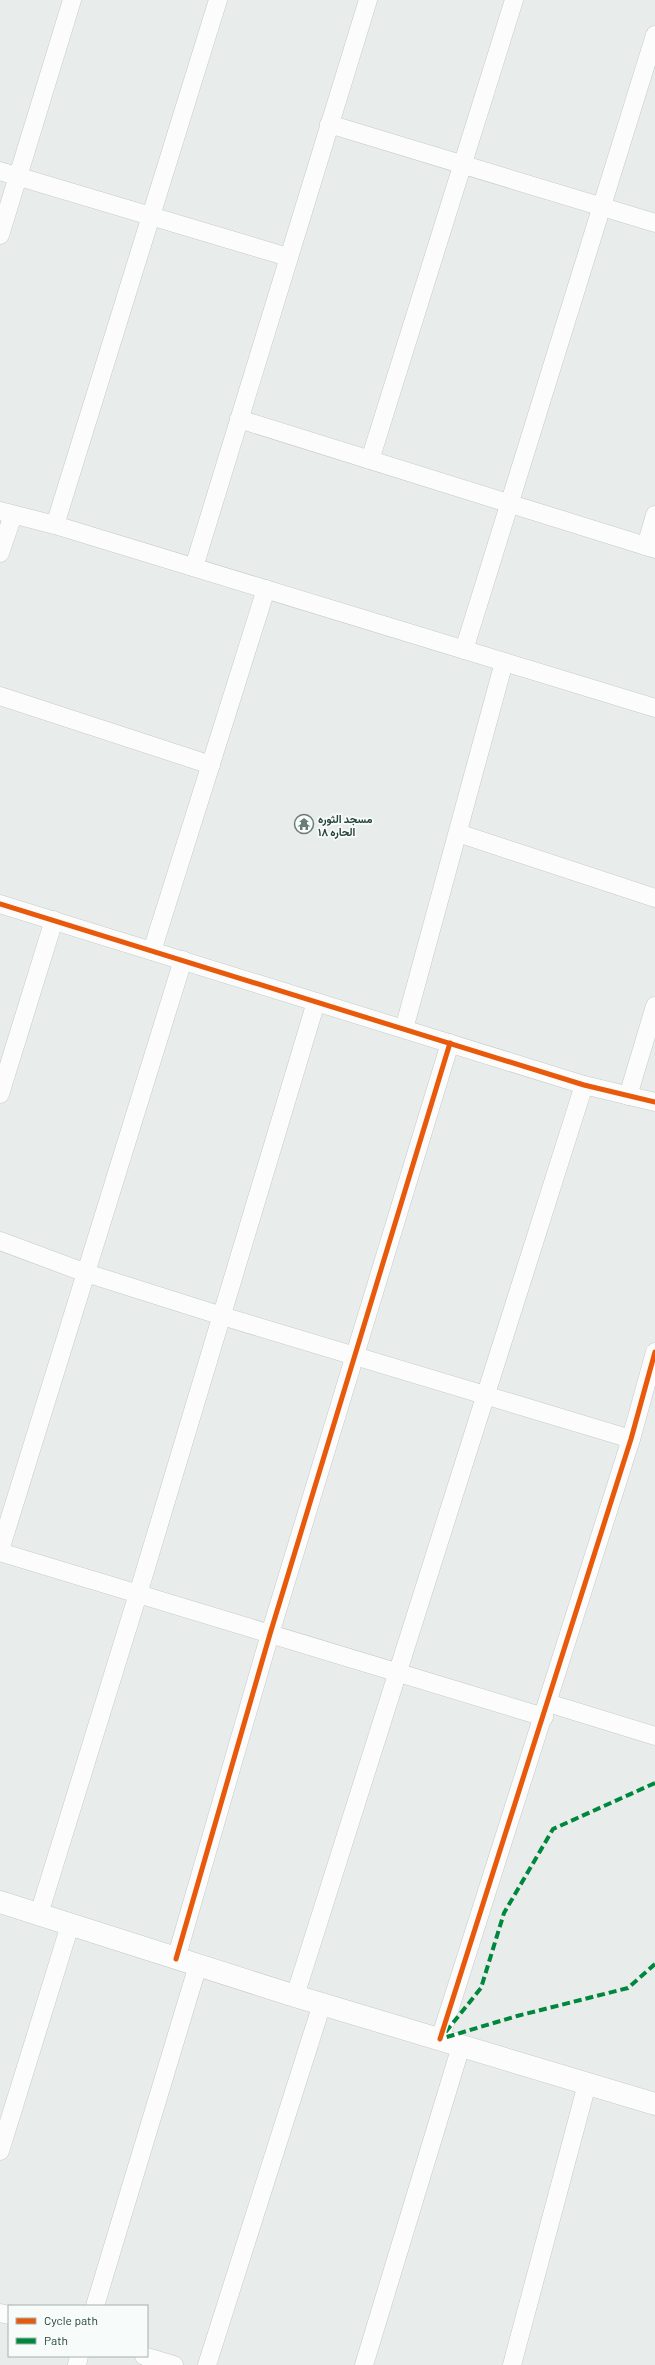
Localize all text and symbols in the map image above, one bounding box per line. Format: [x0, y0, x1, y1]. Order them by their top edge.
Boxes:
place label: مسجد الثوره الحاره ١٨ [318, 812, 372, 839]
temple icon: مسجد الثوره الحاره ١٨ [293, 813, 315, 835]
legend [8, 2305, 148, 2357]
text: Cycle path [44, 2313, 98, 2327]
text: Path [44, 2333, 68, 2347]

